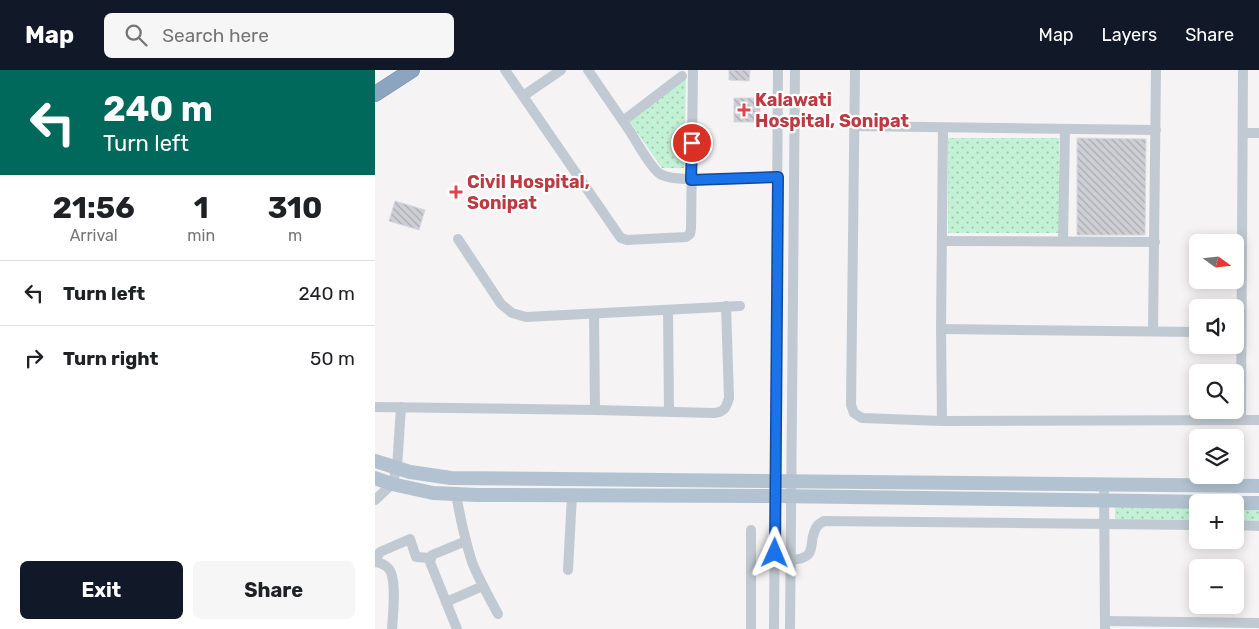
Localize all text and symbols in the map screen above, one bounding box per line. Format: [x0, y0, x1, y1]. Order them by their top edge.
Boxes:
search box [104, 13, 454, 58]
text: Map [25, 21, 74, 49]
icon: search [122, 21, 150, 49]
text: Search here [162, 24, 269, 47]
text: Map [1039, 24, 1074, 46]
text: Layers [1102, 24, 1157, 46]
text: Share [1185, 24, 1234, 46]
text: 240 m [103, 88, 213, 130]
place label: Kalawati Hospital, Sonipat [755, 89, 909, 132]
icon: left [20, 90, 85, 155]
marker: Kalawati Hospital, Sonipat [737, 103, 751, 117]
pin [671, 122, 713, 164]
icon: arrive [678, 129, 706, 157]
text: Turn left [103, 130, 189, 157]
place label: Civil Hospital, Sonipat [467, 171, 590, 214]
marker: Civil Hospital, Sonipat [449, 185, 463, 199]
text: 21:56 [53, 190, 135, 226]
text: 1 [194, 190, 209, 226]
text: 310 [268, 190, 322, 226]
text: Arrival [70, 226, 118, 245]
text: min [187, 226, 215, 245]
text: m [288, 226, 302, 245]
north arrow [1189, 234, 1244, 289]
map controls [1189, 234, 1244, 614]
icon: left [20, 279, 48, 307]
text: Turn left [63, 282, 145, 305]
text: 240 m [299, 282, 355, 305]
button: sound [1189, 299, 1244, 354]
icon: right [20, 344, 48, 372]
text: Turn right [63, 347, 158, 370]
text: 50 m [310, 347, 355, 370]
button: search [1189, 364, 1244, 419]
button: layers [1189, 429, 1244, 484]
button: + [1189, 494, 1244, 549]
position arrow [748, 526, 800, 578]
button: − [1189, 559, 1244, 614]
button: Exit [20, 561, 183, 619]
button: Share [193, 561, 355, 619]

